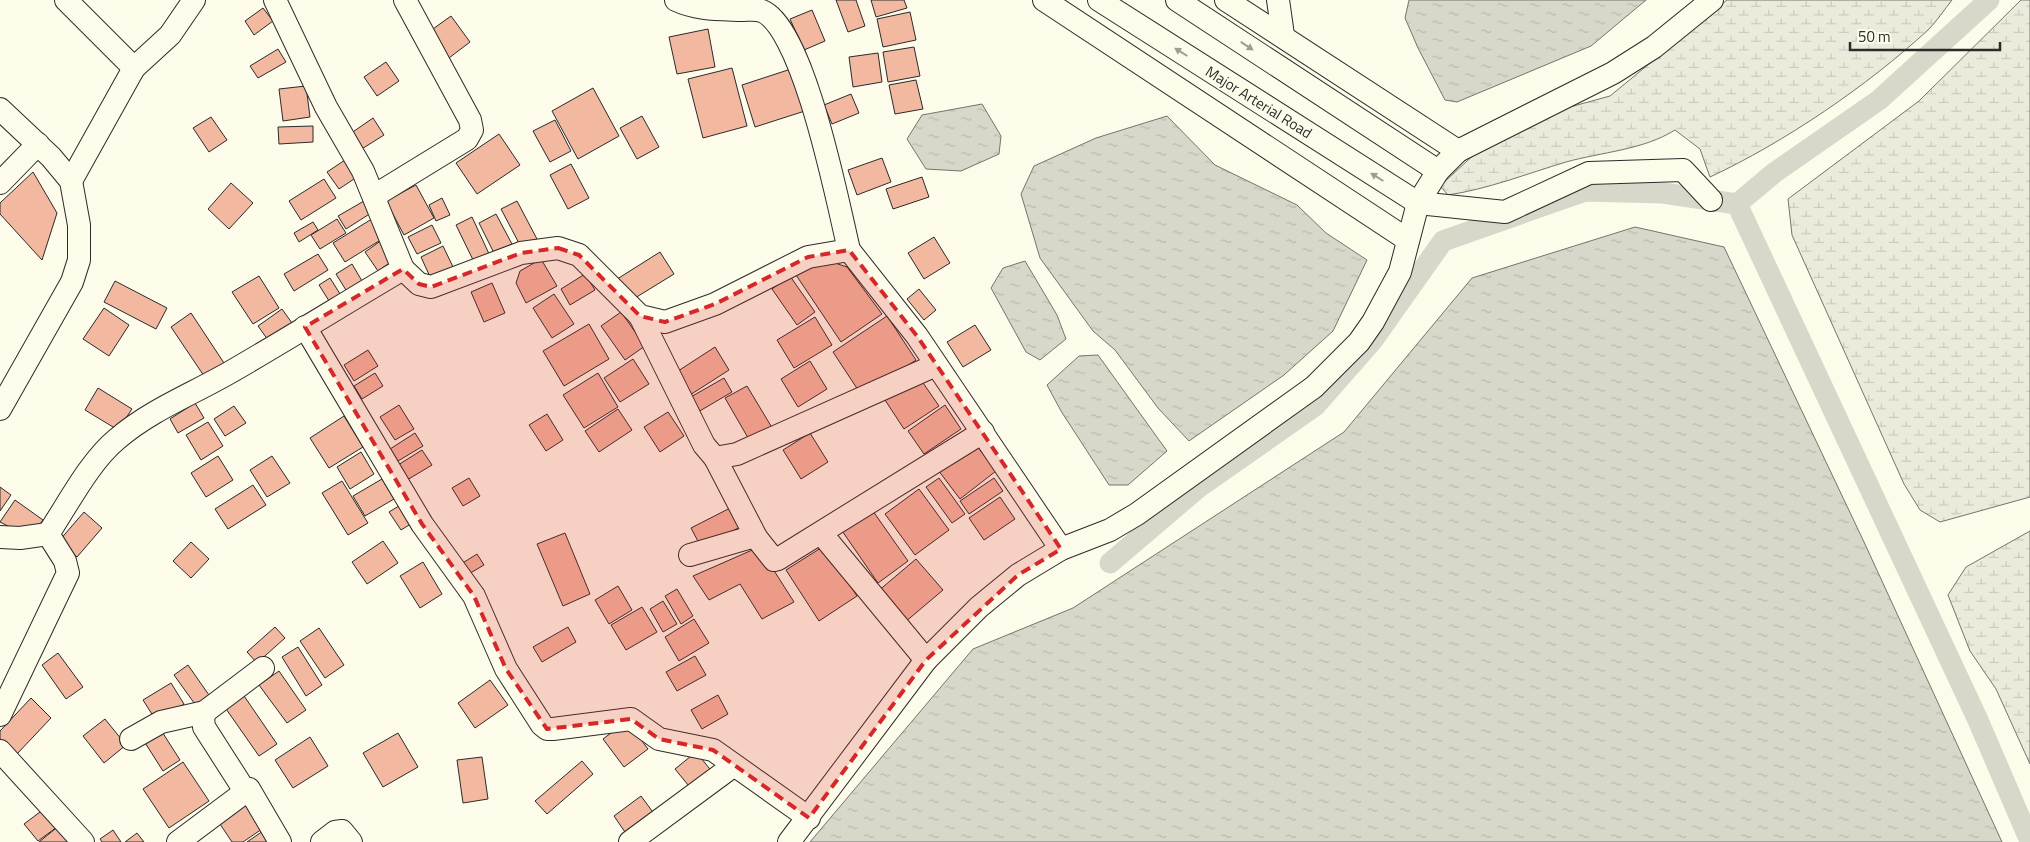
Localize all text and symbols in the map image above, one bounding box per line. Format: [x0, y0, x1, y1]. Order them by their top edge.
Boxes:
scale bar [1850, 20, 2000, 52]
text: 50 m [1858, 25, 1891, 48]
one-way arrow [1240, 41, 1253, 51]
one-way arrow [1175, 48, 1188, 57]
street label: Major Arterial Road [1201, 60, 1317, 144]
one-way arrow [1371, 173, 1384, 182]

